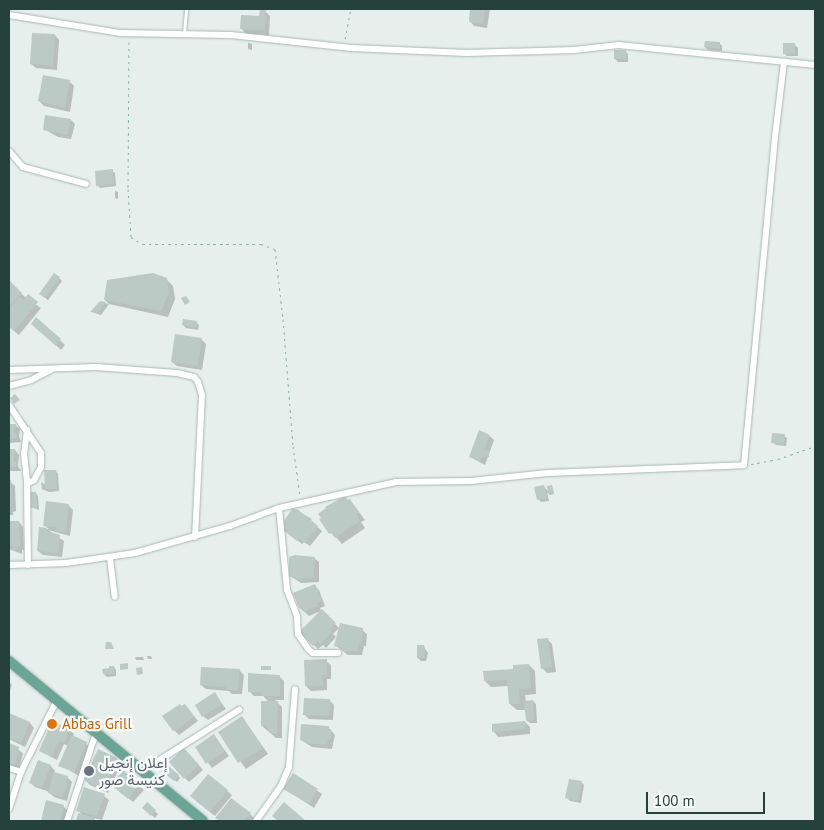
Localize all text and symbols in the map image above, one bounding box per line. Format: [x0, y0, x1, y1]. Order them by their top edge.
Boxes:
place label: Abbas Grill [62, 715, 132, 733]
marker: Abbas Grill [46, 718, 58, 730]
place label: إعلان إنجيل كنيسة صور [99, 753, 167, 788]
marker: إعلان إنجيل كنيسة صور [83, 765, 95, 777]
scale bar [649, 782, 768, 814]
text: 100 m [654, 791, 695, 810]

